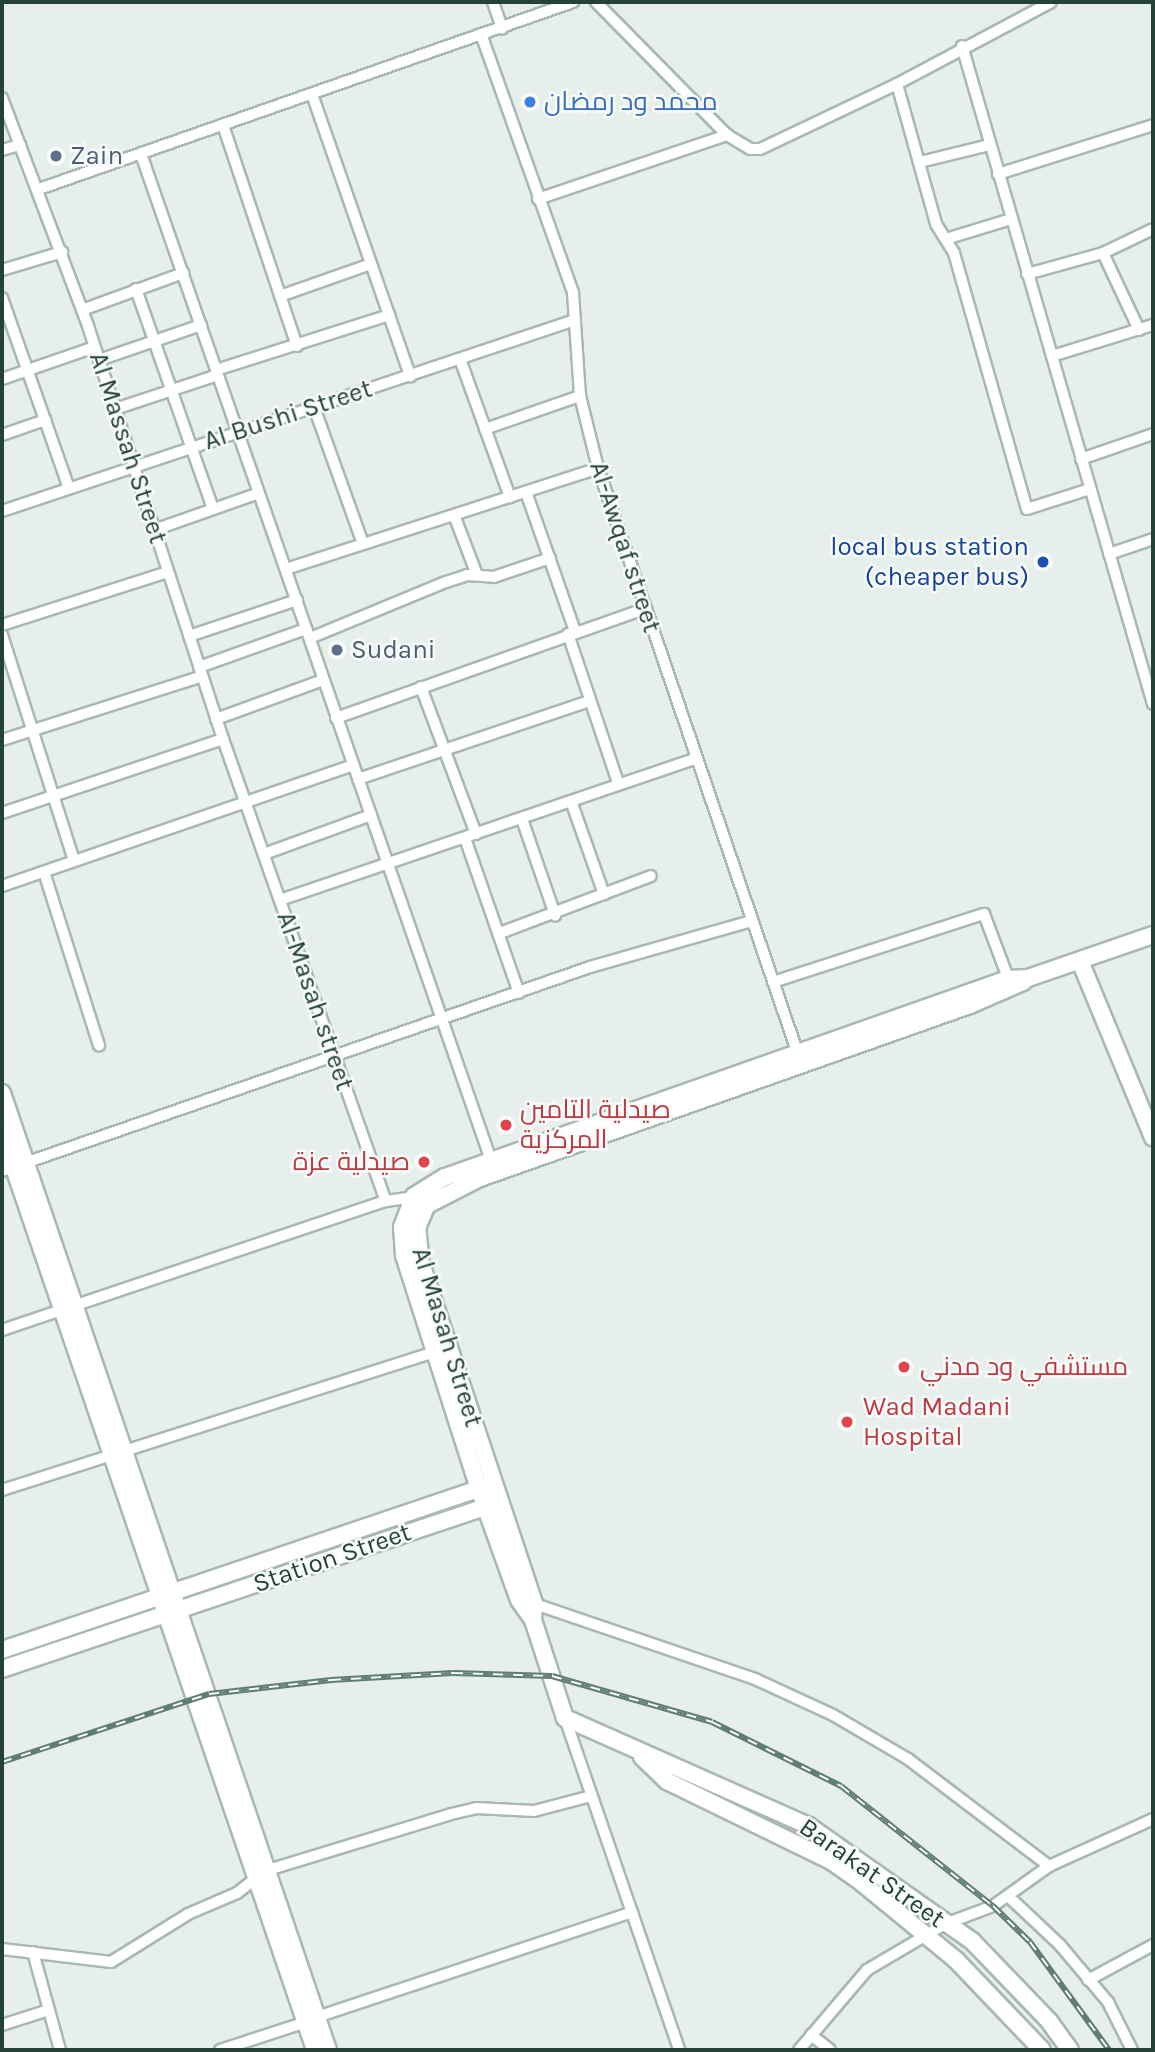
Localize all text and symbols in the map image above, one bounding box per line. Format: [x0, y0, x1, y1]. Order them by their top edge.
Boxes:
place label: محمد ود رمضان [544, 86, 718, 118]
marker: محمد ود رمضان [522, 94, 538, 110]
place label: Zain [70, 140, 123, 172]
marker: Zain [48, 148, 64, 164]
street label: Al Massah Street [82, 348, 174, 548]
street label: Al Bushi Street [200, 373, 376, 457]
street label: Al-Awqaf street [583, 457, 667, 637]
place label: local bus station (cheaper bus) [830, 531, 1029, 592]
marker: local bus station (cheaper bus) [1035, 554, 1051, 570]
place label: Sudani [351, 634, 436, 666]
marker: Sudani [329, 642, 345, 658]
street label: Al-Masah street [270, 908, 360, 1094]
place label: صيدلية التامين المركزية [520, 1094, 671, 1156]
marker: صيدلية التامين المركزية [498, 1117, 514, 1133]
place label: صيدلية عزة [293, 1146, 410, 1178]
marker: صيدلية عزة [416, 1154, 432, 1170]
street label: Al Masah Street [405, 1244, 489, 1430]
place label: مستشفي ود مدني [920, 1351, 1128, 1383]
marker: مستشفي ود مدني [894, 1357, 914, 1377]
place label: Wad Madani Hospital [863, 1391, 1011, 1452]
marker: Wad Madani Hospital [837, 1412, 857, 1432]
street label: Station Street [249, 1516, 415, 1600]
street label: Barakat Street [793, 1811, 951, 1935]

